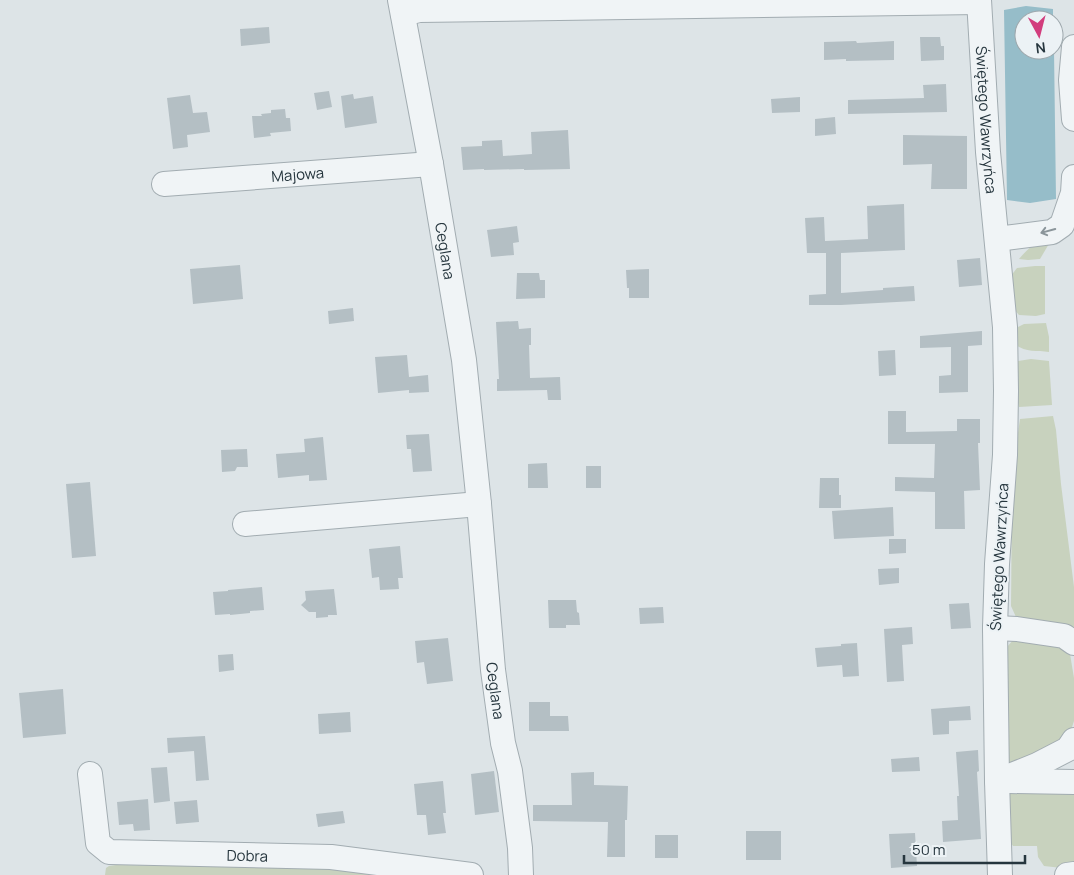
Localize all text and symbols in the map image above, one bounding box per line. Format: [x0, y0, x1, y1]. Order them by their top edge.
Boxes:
north arrow [1014, 10, 1064, 60]
text: N [1034, 38, 1047, 58]
street label: Świętego Wawrzyńca [971, 45, 1002, 194]
street label: Majowa [271, 162, 325, 186]
street label: Ceglana [430, 221, 461, 281]
one-way arrow [1040, 227, 1056, 236]
street label: Świętego Wawrzyńca [985, 483, 1013, 631]
street label: Ceglana [482, 661, 510, 721]
scale bar [904, 832, 1025, 864]
text: 50 m [912, 839, 946, 860]
street label: Dobra [226, 844, 268, 866]

